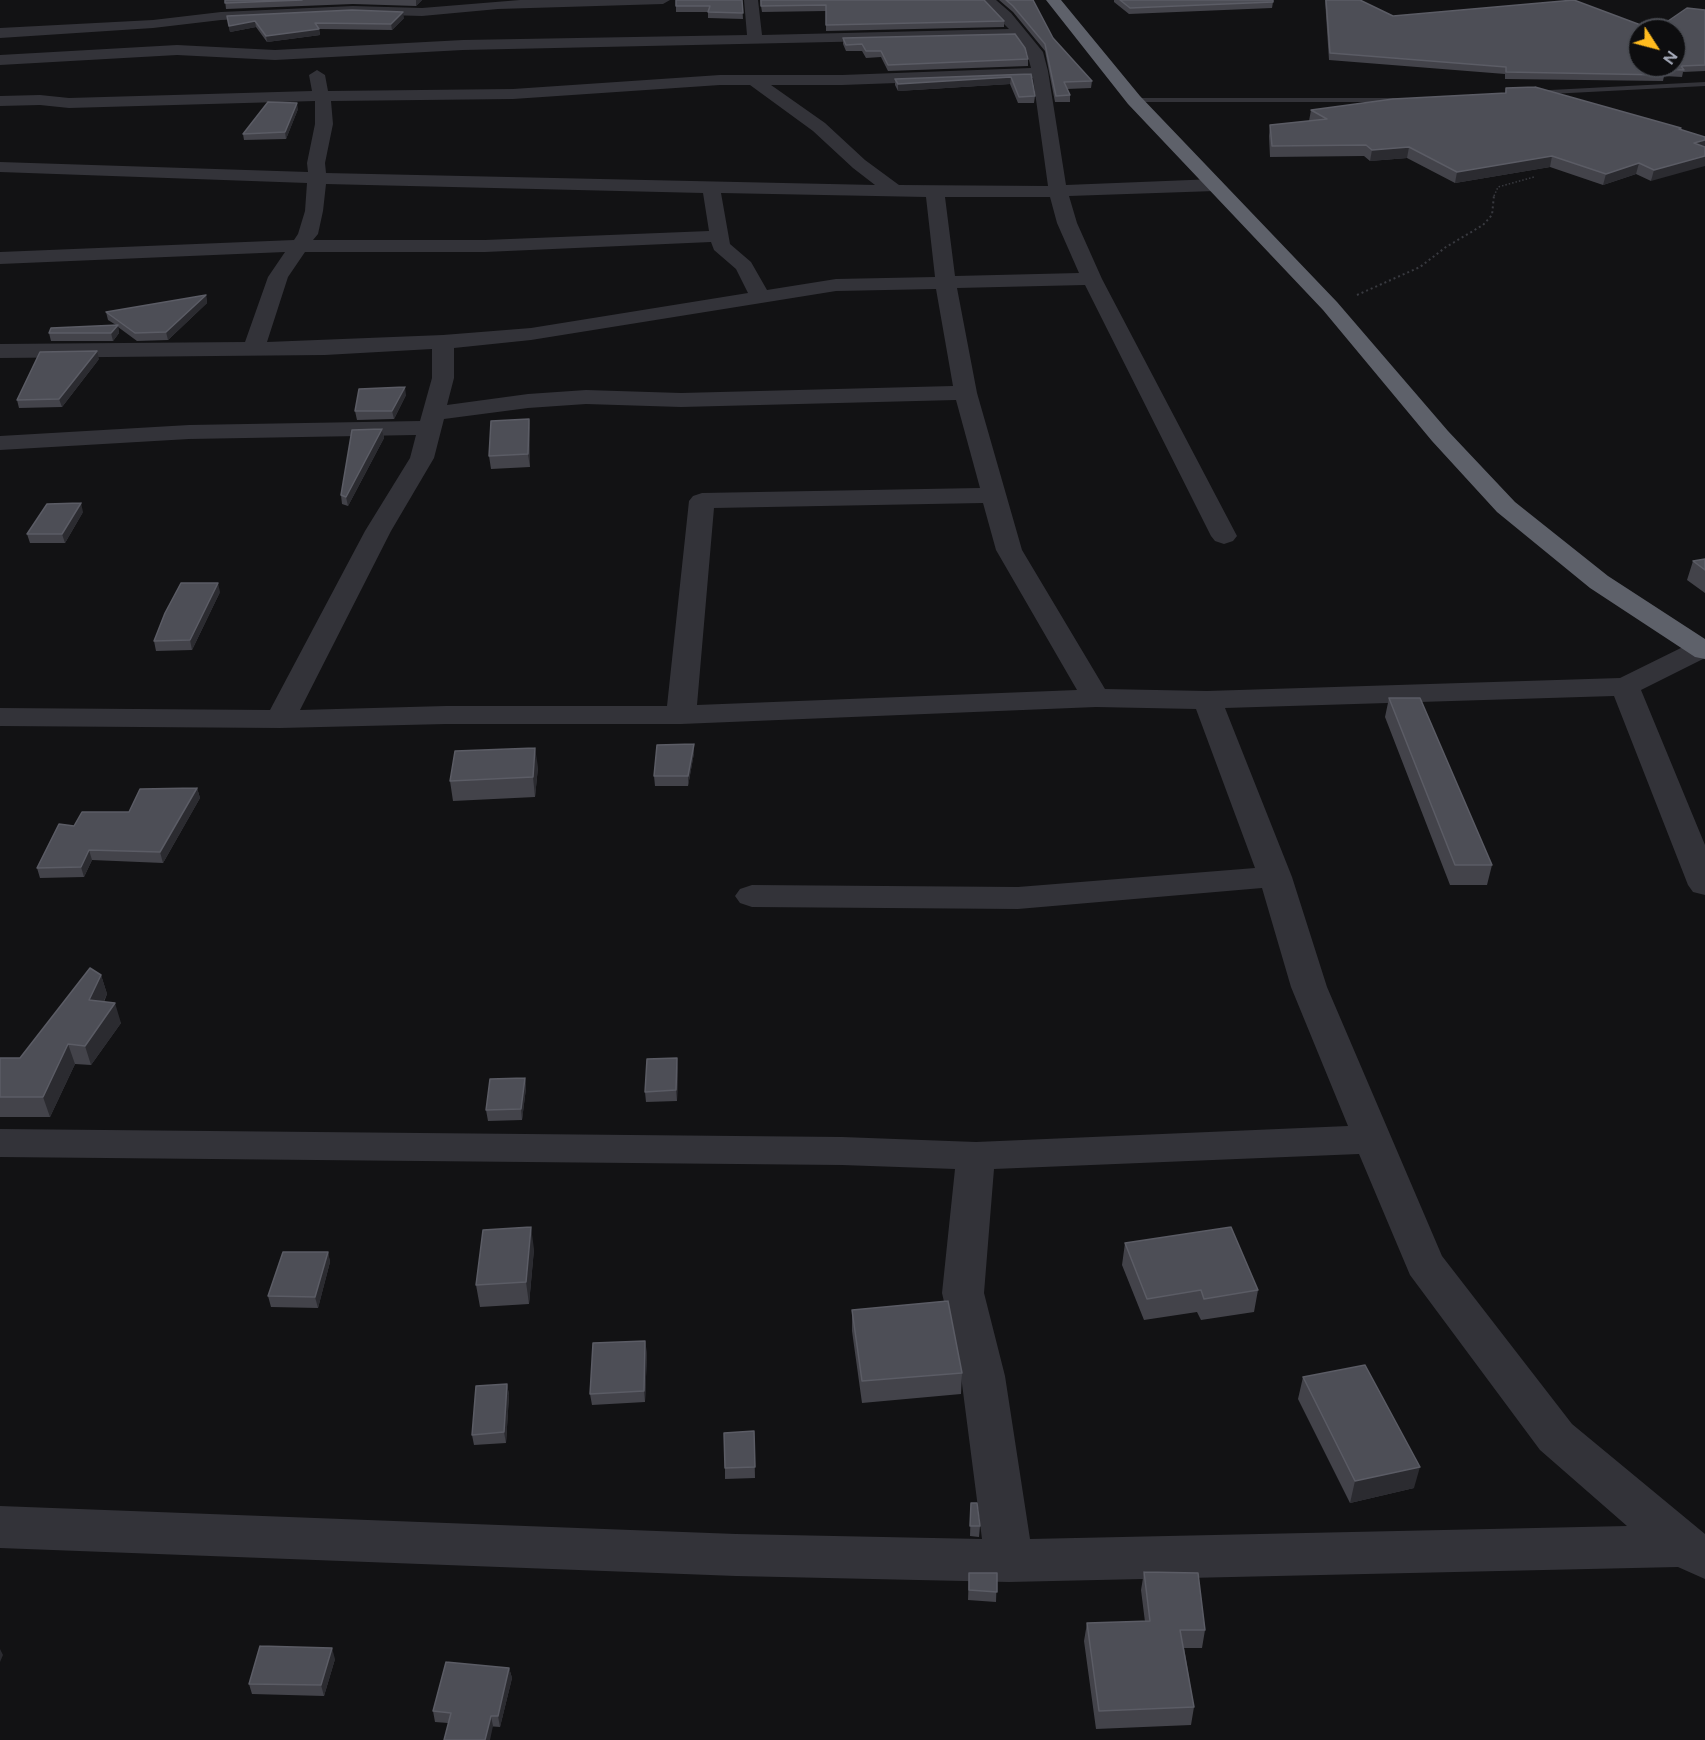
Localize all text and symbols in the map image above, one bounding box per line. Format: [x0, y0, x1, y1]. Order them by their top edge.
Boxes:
north arrow [1627, 18, 1687, 78]
text: N [1659, 47, 1682, 68]

